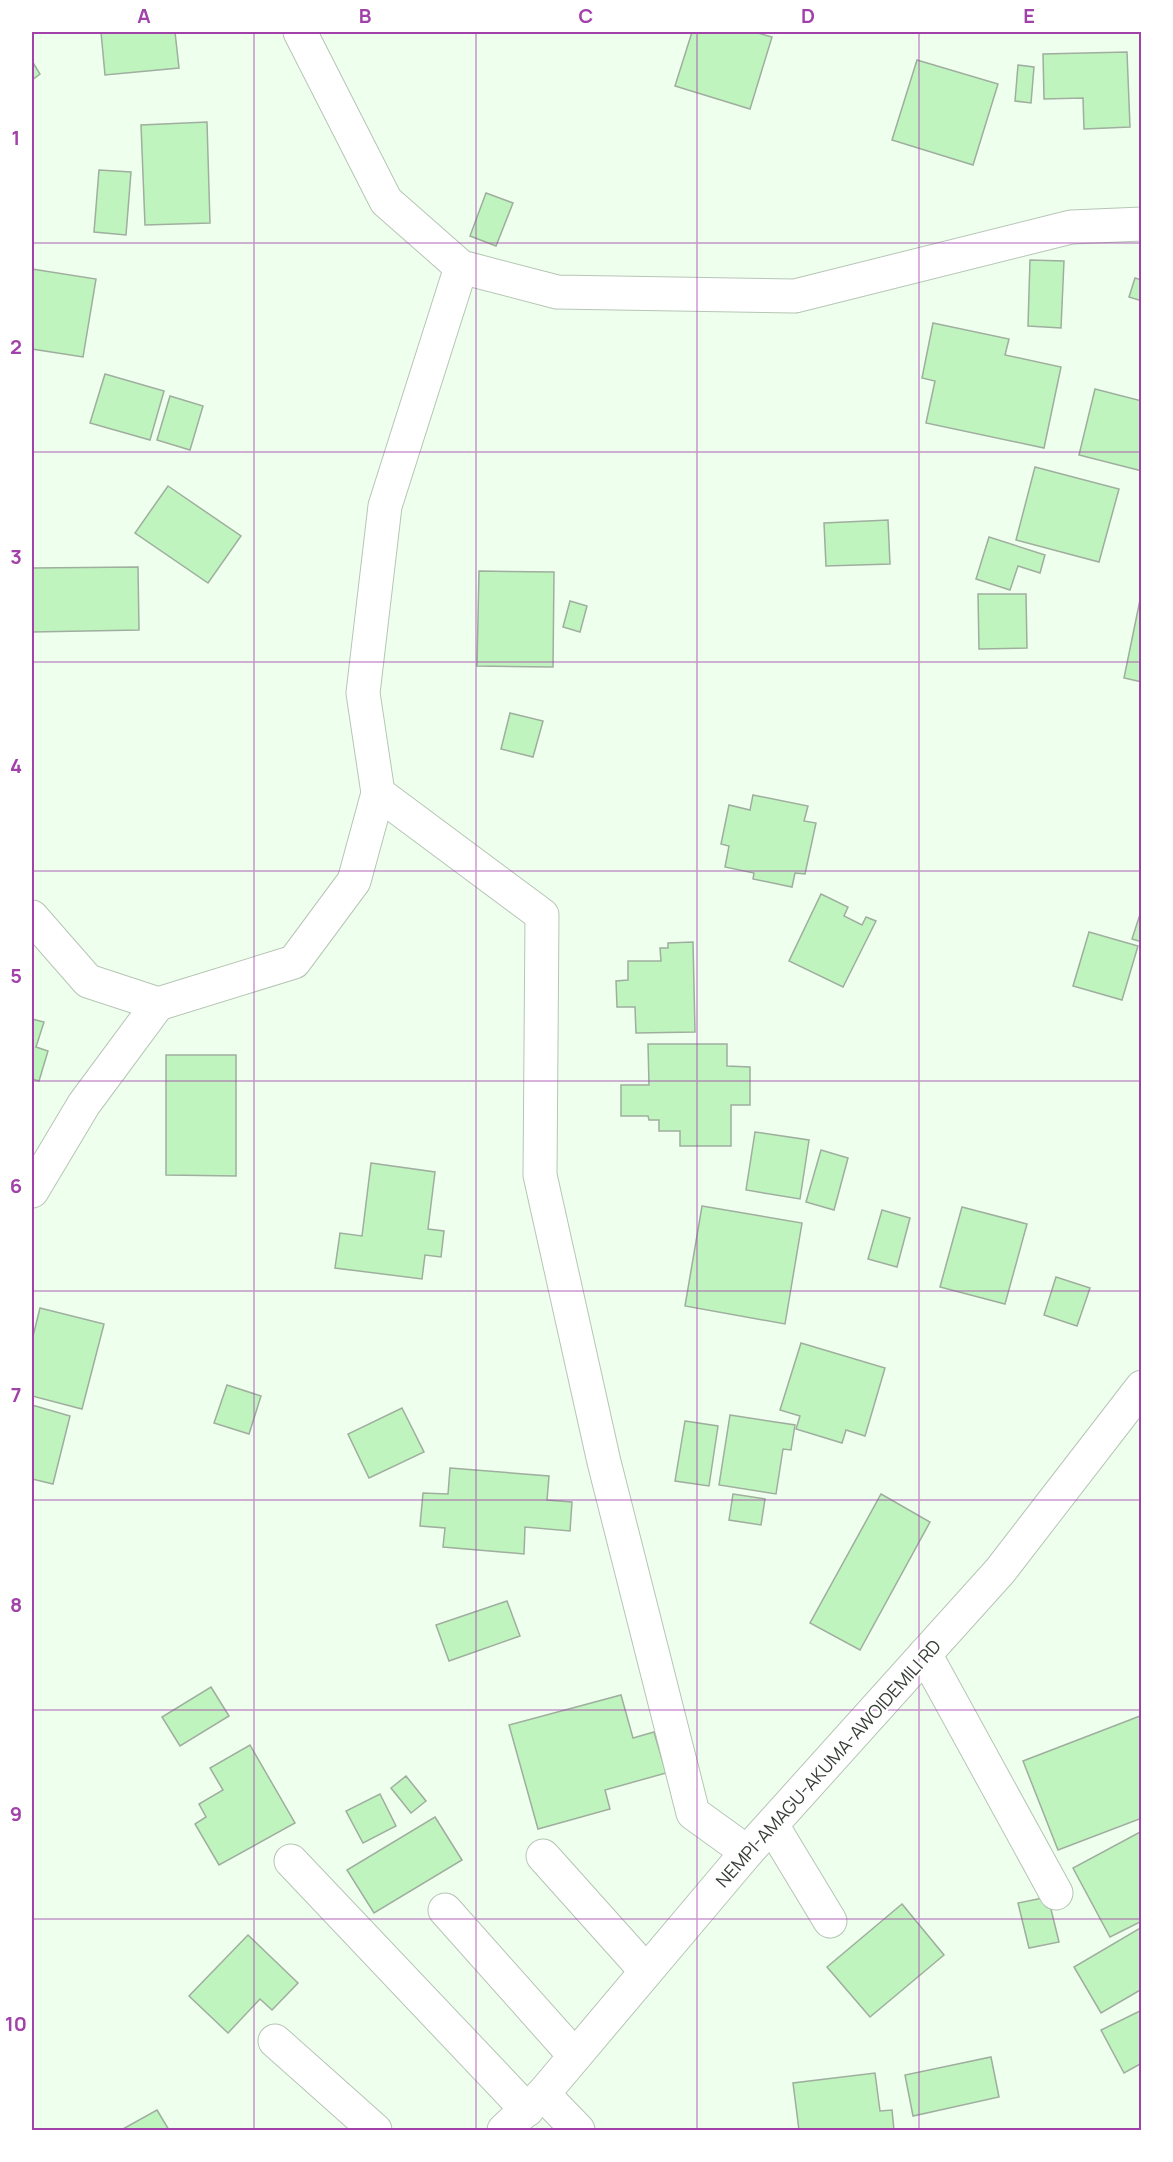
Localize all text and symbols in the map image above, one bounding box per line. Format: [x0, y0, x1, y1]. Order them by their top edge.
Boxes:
text: A [137, 2, 151, 29]
text: B [359, 2, 372, 29]
text: C [579, 2, 593, 29]
text: D [801, 2, 815, 29]
text: E [1023, 2, 1035, 29]
text: 1 [12, 124, 20, 151]
text: 2 [10, 333, 22, 360]
text: 3 [10, 543, 22, 570]
text: 4 [10, 752, 22, 779]
text: 5 [10, 962, 22, 989]
text: 6 [10, 1172, 22, 1199]
text: 7 [11, 1381, 21, 1408]
text: 8 [10, 1591, 22, 1618]
street label: NEMPI-AMAGU-AKUMA-AWOIDEMILI RD [710, 1634, 946, 1892]
text: 9 [10, 1800, 22, 1827]
text: 10 [5, 2010, 27, 2037]

